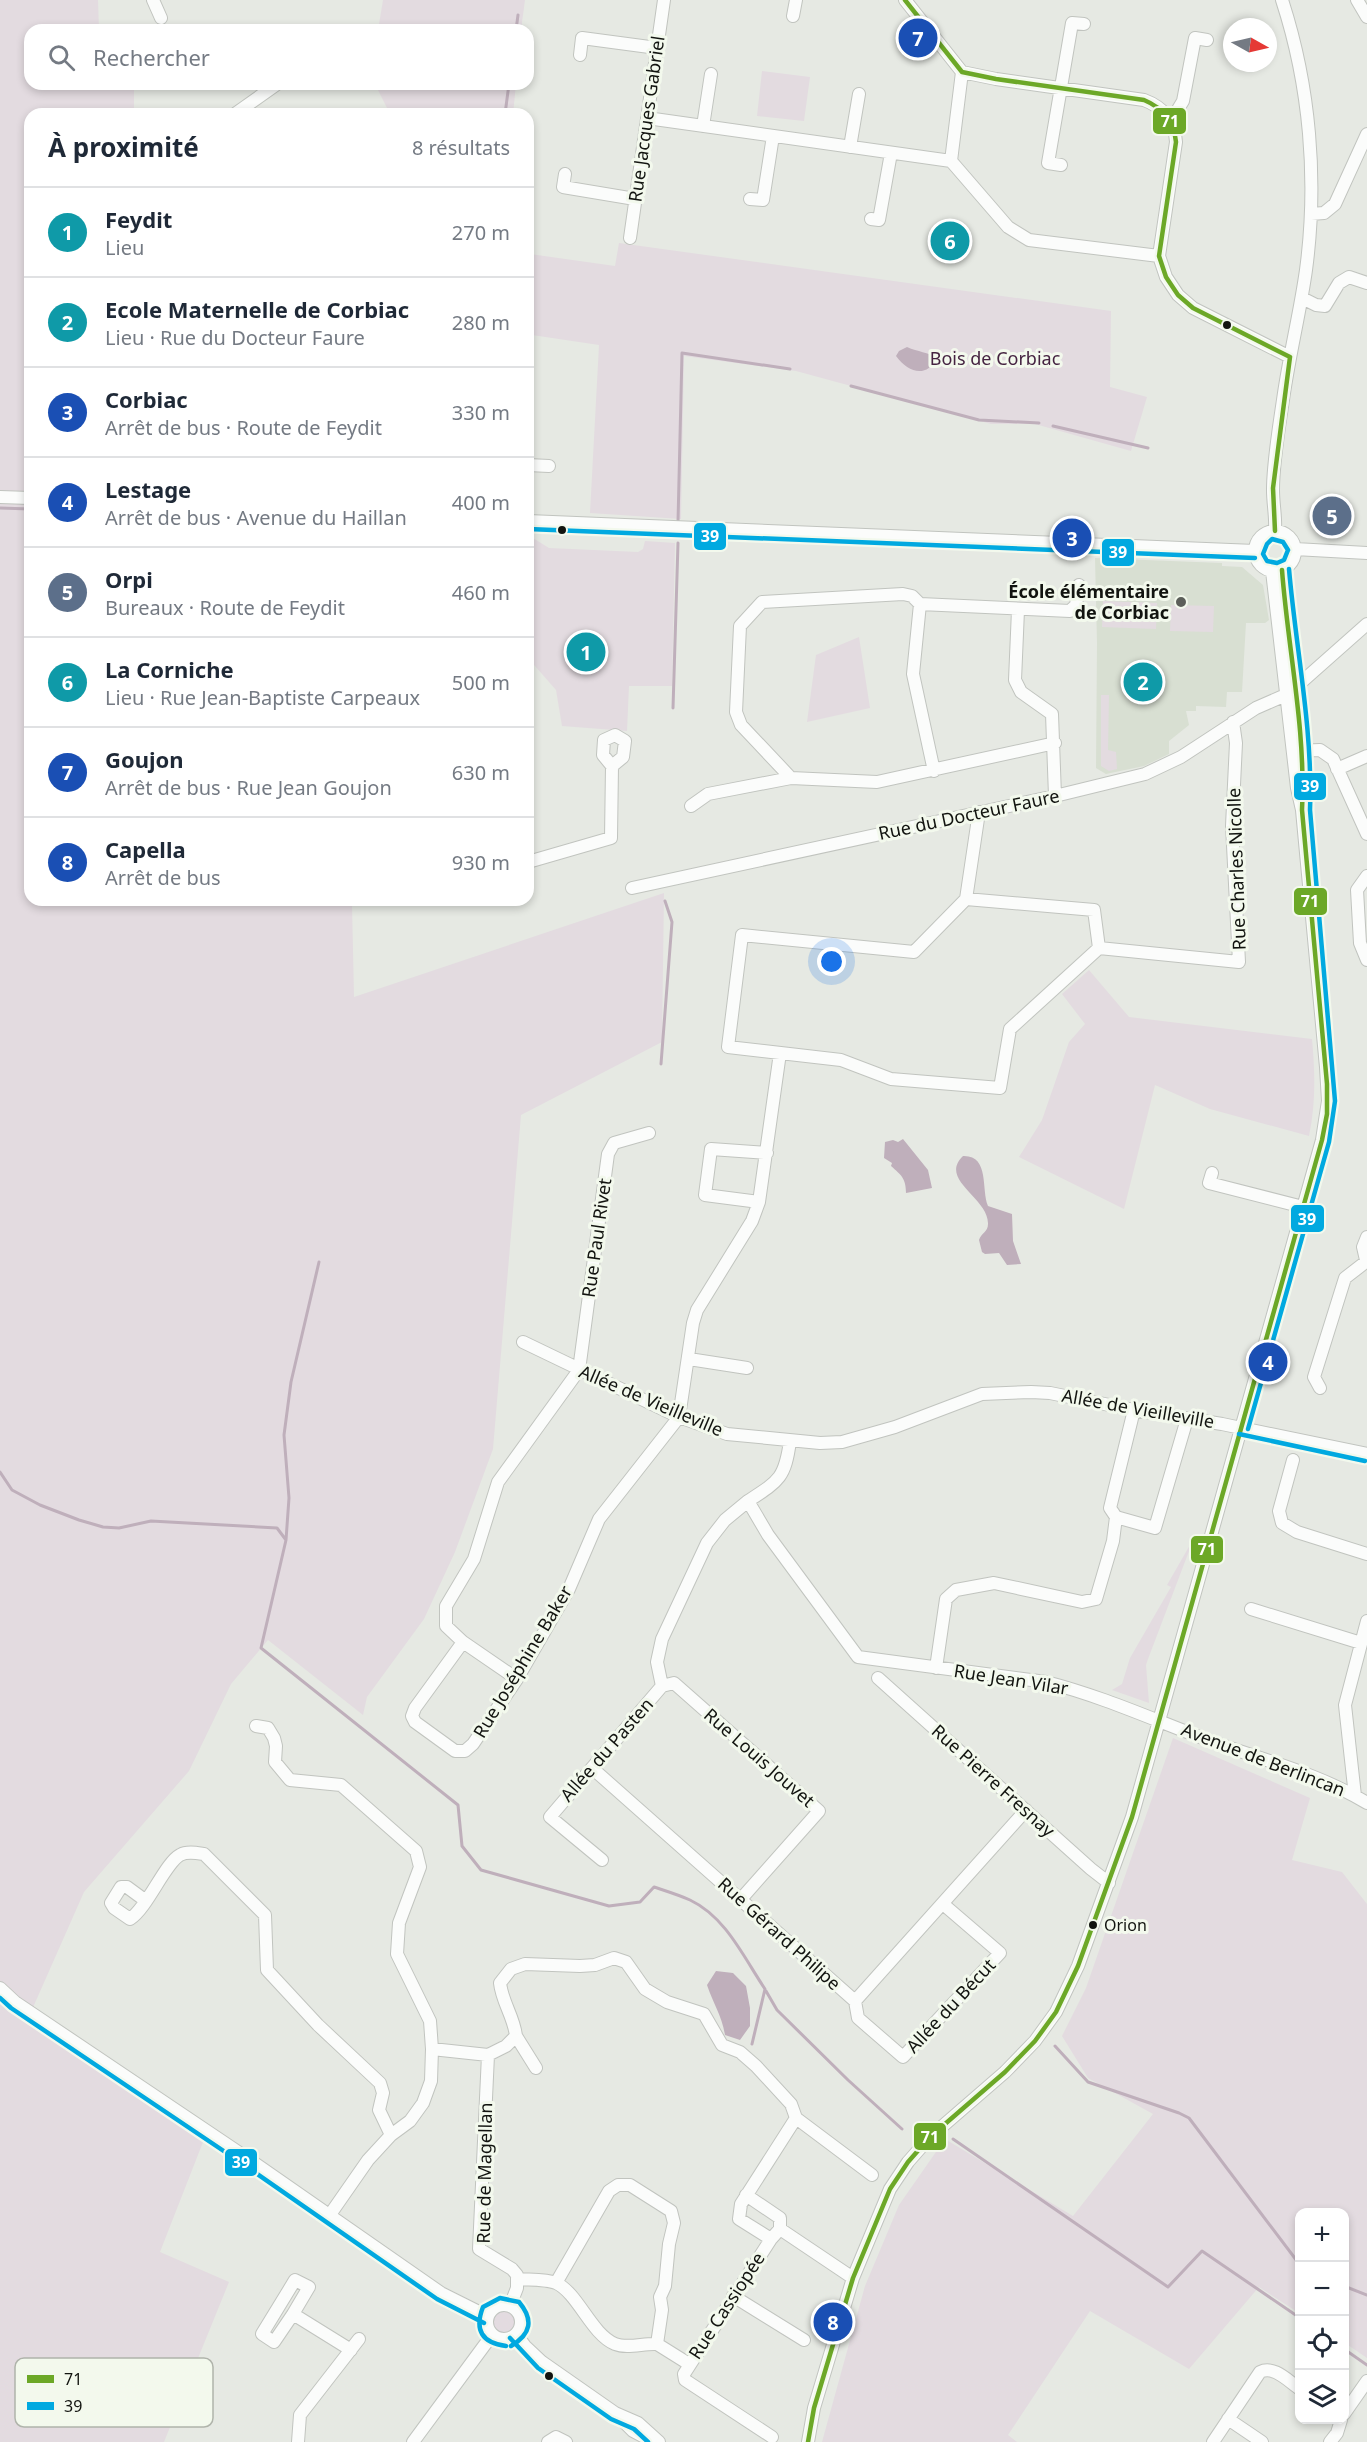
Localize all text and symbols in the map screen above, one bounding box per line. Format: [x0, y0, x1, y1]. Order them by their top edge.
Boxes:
pin: 7 [898, 15, 938, 60]
north arrow [1223, 18, 1277, 72]
search box [24, 24, 534, 90]
street label: Rue Jacques Gabriel [622, 34, 670, 204]
icon: search [45, 41, 78, 74]
text: Rechercher [93, 42, 210, 72]
line badge: 71 [1152, 107, 1187, 135]
text: 71 [1161, 110, 1179, 132]
text: À proximité [48, 129, 199, 165]
text: 8 résultats [412, 134, 510, 161]
text: Feydit [105, 204, 172, 234]
pin: 6 [930, 218, 970, 264]
text: 1 [62, 219, 73, 246]
text: 270 m [452, 219, 510, 246]
text: Lieu [105, 234, 144, 261]
text: Ecole Maternelle de Corbiac [105, 294, 409, 324]
text: 2 [62, 309, 73, 336]
text: 280 m [452, 309, 510, 336]
unlabelled marker [1221, 319, 1233, 331]
text: Lieu · Rue du Docteur Faure [105, 324, 365, 351]
park label: Bois de Corbiac [930, 346, 1061, 370]
text: Corbiac [105, 384, 188, 414]
text: 3 [62, 399, 73, 426]
text: 330 m [452, 399, 510, 426]
text: Arrêt de bus · Route de Feydit [105, 414, 382, 441]
text: Lestage [105, 474, 191, 504]
text: 4 [62, 489, 73, 516]
text: 400 m [452, 489, 510, 516]
pin: 5 [1312, 494, 1352, 538]
text: Arrêt de bus · Avenue du Haillan [105, 504, 407, 531]
pin: 3 [1052, 516, 1092, 560]
line badge: 39 [693, 522, 727, 551]
unlabelled marker [556, 524, 568, 536]
text: 39 [701, 525, 719, 547]
line badge: 39 [1101, 538, 1135, 567]
text: 39 [1109, 541, 1127, 563]
text: Orpi [105, 564, 153, 594]
text: 5 [62, 579, 73, 606]
text: 460 m [452, 579, 510, 606]
place label: École élémentaire de Corbiac [1008, 579, 1169, 624]
text: Bureaux · Route de Feydit [105, 594, 345, 621]
marker: École élémentaire de Corbiac [1174, 595, 1188, 609]
pin: 1 [566, 630, 606, 674]
text: La Corniche [105, 654, 234, 684]
pin: 2 [1124, 660, 1162, 704]
text: 6 [62, 669, 73, 696]
text: 500 m [452, 669, 510, 696]
text: Lieu · Rue Jean-Baptiste Carpeaux [105, 684, 420, 711]
text: Goujon [105, 744, 184, 774]
text: 7 [62, 759, 73, 786]
text: 630 m [452, 759, 510, 786]
line badge: 39 [1293, 772, 1327, 801]
text: Arrêt de bus · Rue Jean Goujon [105, 774, 392, 801]
text: 39 [1301, 775, 1319, 797]
street label: Rue du Docteur Faure [876, 783, 1061, 845]
street label: Rue Charles Nicolle [1221, 787, 1251, 951]
text: Capella [105, 834, 186, 864]
text: 8 [62, 849, 73, 876]
text: 930 m [452, 849, 510, 876]
text: Arrêt de bus [105, 864, 221, 891]
line badge: 71 [1293, 887, 1328, 916]
text: 71 [1301, 890, 1319, 912]
your location [817, 947, 846, 976]
street label: Rue Paul Rivet [576, 1176, 616, 1299]
line badge: 39 [1290, 1204, 1325, 1233]
text: 39 [1298, 1208, 1316, 1230]
pin: 4 [1248, 1340, 1288, 1384]
street label: Allée de Vieilleville [576, 1359, 727, 1441]
street label: Allée de Vieilleville [1060, 1383, 1216, 1433]
line badge: 71 [1190, 1535, 1224, 1564]
text: 71 [1198, 1538, 1216, 1560]
street label: Rue Joséphine Baker [467, 1580, 577, 1742]
street label: Rue Jean Vilar [952, 1658, 1071, 1700]
street label: Allée du Pasten [555, 1692, 658, 1806]
street label: Rue Louis Jouvet [699, 1703, 820, 1812]
street label: Avenue de Berlincan [1178, 1717, 1349, 1801]
street label: Rue Pierre Fresnay [927, 1719, 1061, 1843]
street label: Rue Gérard Philipe [713, 1872, 846, 1995]
place label: Orion [1104, 1914, 1147, 1936]
marker: Orion [1087, 1919, 1099, 1931]
street label: Allée du Bécut [900, 1953, 1001, 2058]
street label: Rue de Magellan [471, 2102, 497, 2244]
line badge: 71 [913, 2122, 947, 2151]
text: 71 [921, 2126, 939, 2148]
line badge: 39 [224, 2148, 258, 2177]
text: 39 [232, 2151, 250, 2173]
map controls [1295, 2208, 1349, 2424]
button: + [1295, 2208, 1349, 2262]
street label: Rue Cassiopée [683, 2247, 770, 2363]
button: − [1295, 2262, 1349, 2316]
pin: 8 [814, 2300, 852, 2344]
button: locate [1295, 2316, 1349, 2370]
legend [15, 2358, 213, 2427]
text: 71 [64, 2368, 82, 2390]
unlabelled marker [543, 2370, 555, 2382]
button: layers [1295, 2370, 1349, 2424]
text: 39 [64, 2395, 82, 2417]

